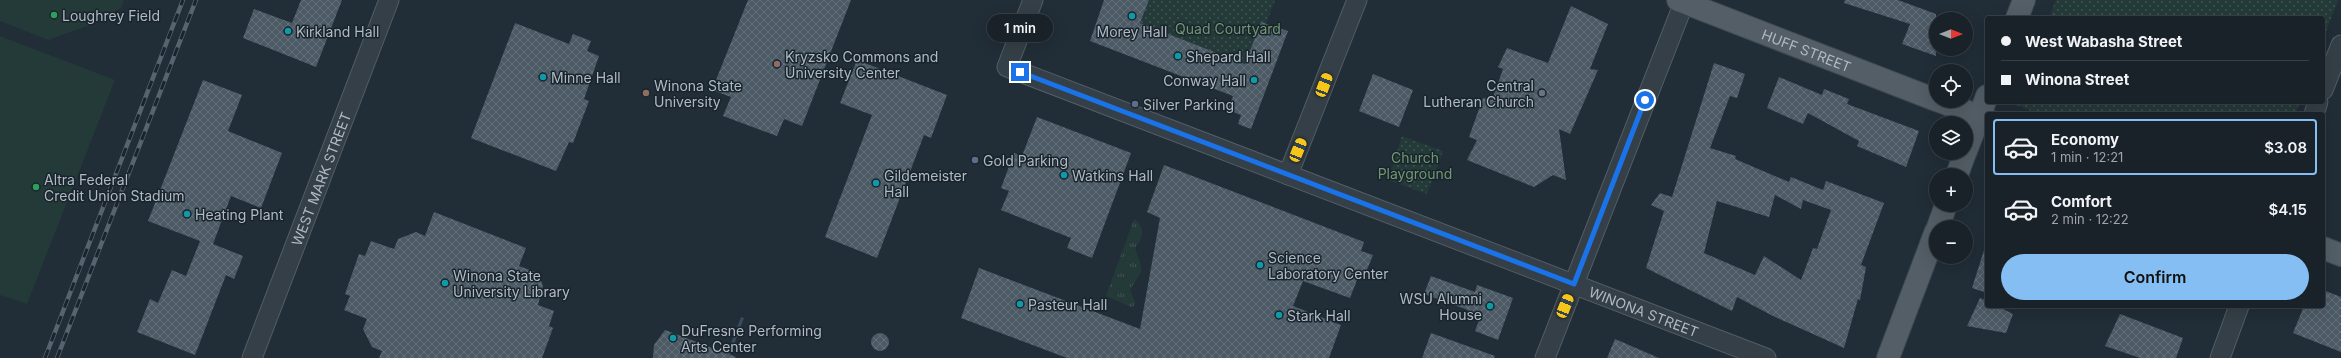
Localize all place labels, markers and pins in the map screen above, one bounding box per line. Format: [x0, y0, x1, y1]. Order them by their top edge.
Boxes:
place label: Loughrey Field [62, 7, 160, 24]
marker: Loughrey Field [49, 10, 59, 20]
marker: Morey Hall [1127, 11, 1137, 21]
place label: Kirkland Hall [296, 23, 379, 40]
place label: Morey Hall [1097, 23, 1167, 40]
marker: Kirkland Hall [283, 26, 293, 36]
place label: Kryzsko Commons and University Center [785, 48, 938, 81]
place label: Shepard Hall [1186, 48, 1271, 65]
marker: Shepard Hall [1173, 51, 1183, 61]
marker: Kryzsko Commons and University Center [772, 59, 782, 69]
place label: Minne Hall [551, 69, 621, 86]
marker: Minne Hall [538, 72, 548, 82]
place label: Conway Hall [1163, 72, 1246, 89]
marker: Conway Hall [1249, 75, 1259, 85]
place label: Winona State University [654, 77, 742, 110]
place label: Central Lutheran Church [1423, 77, 1534, 110]
marker: Winona State University [641, 88, 651, 98]
marker: Central Lutheran Church [1537, 88, 1547, 98]
place label: Silver Parking [1143, 96, 1234, 113]
marker: Silver Parking [1130, 99, 1140, 109]
place label: Gold Parking [983, 152, 1068, 169]
marker: Gold Parking [970, 155, 980, 165]
place label: Gildemeister Hall [884, 167, 967, 200]
place label: Watkins Hall [1072, 167, 1153, 184]
marker: Watkins Hall [1059, 170, 1069, 180]
place label: Altra Federal Credit Union Stadium [44, 171, 185, 204]
marker: Gildemeister Hall [871, 178, 881, 188]
marker: Altra Federal Credit Union Stadium [31, 182, 41, 192]
place label: Heating Plant [195, 206, 284, 223]
marker: Heating Plant [182, 209, 192, 219]
place label: Science Laboratory Center [1268, 249, 1389, 282]
marker: Science Laboratory Center [1255, 260, 1265, 270]
place label: Winona State University Library [453, 267, 570, 300]
marker: Winona State University Library [440, 278, 450, 288]
place label: WSU Alumni House [1400, 290, 1482, 323]
place label: Pasteur Hall [1028, 296, 1107, 313]
marker: Pasteur Hall [1015, 299, 1025, 309]
marker: WSU Alumni House [1485, 301, 1495, 311]
place label: Stark Hall [1287, 307, 1351, 324]
marker: Stark Hall [1274, 310, 1284, 320]
place label: DuFresne Performing Arts Center [681, 322, 822, 355]
marker: DuFresne Performing Arts Center [668, 333, 678, 343]

